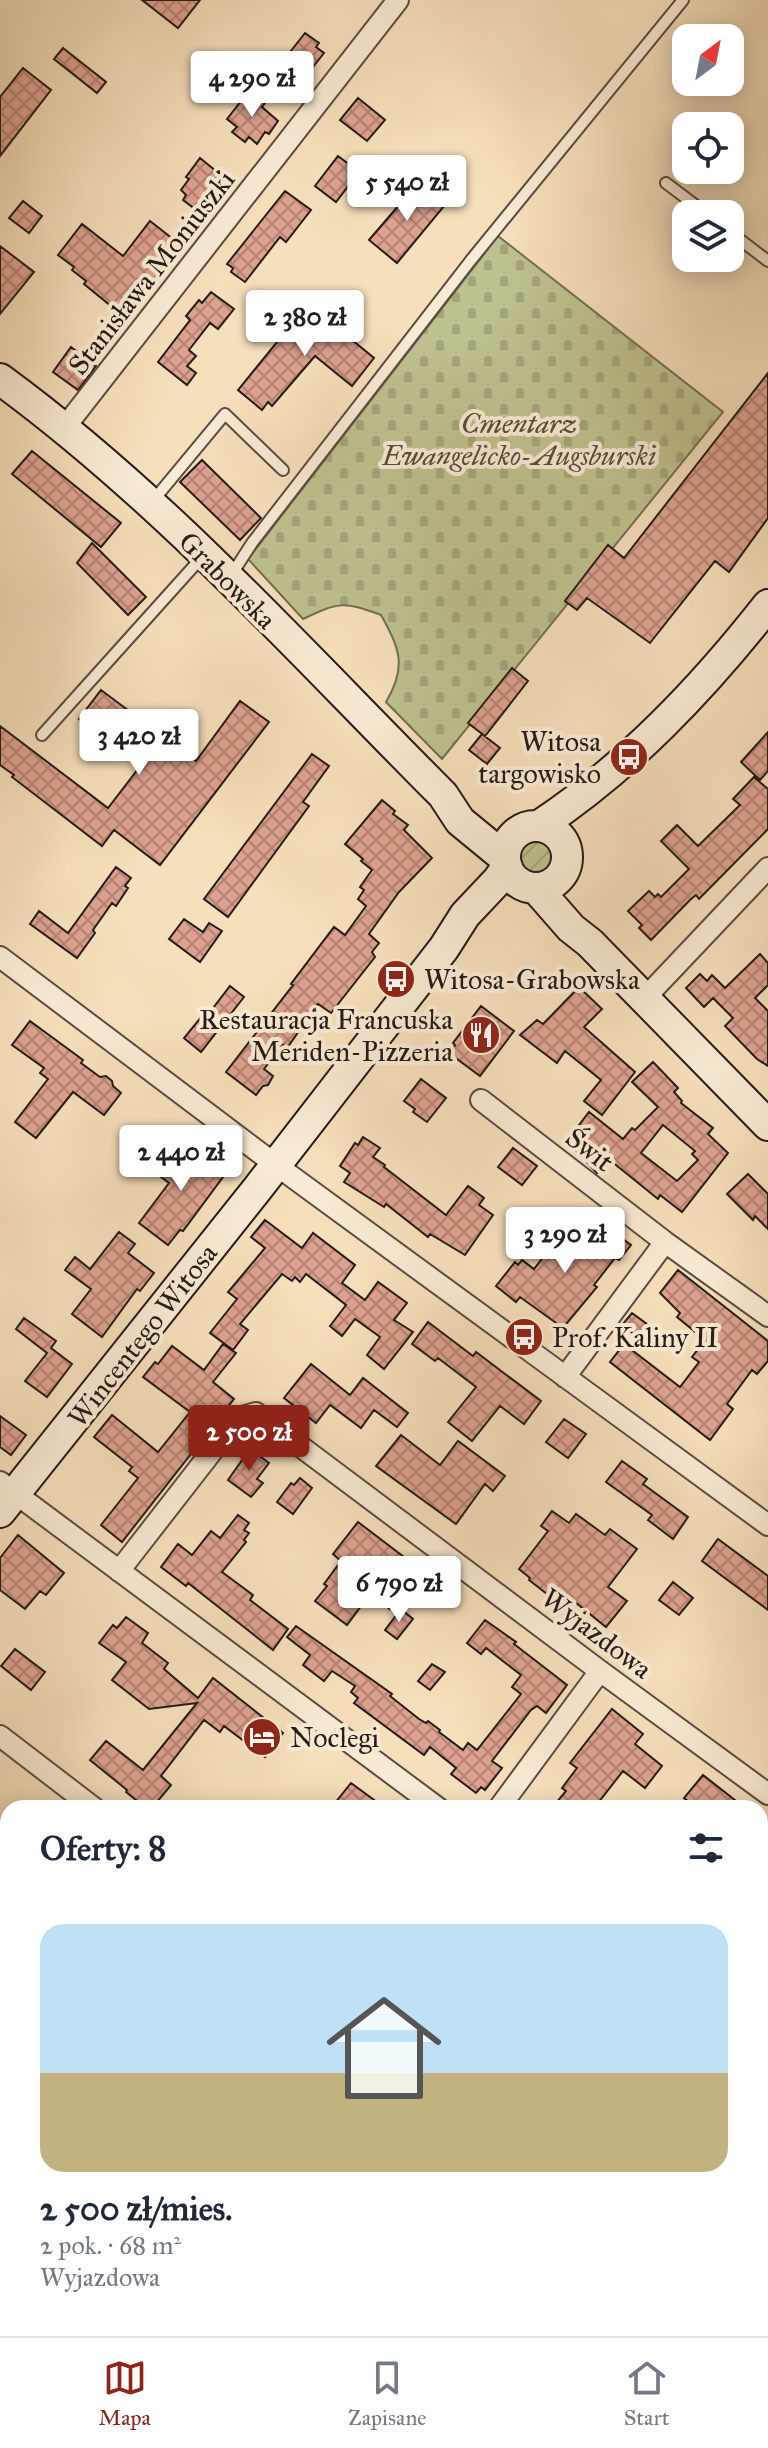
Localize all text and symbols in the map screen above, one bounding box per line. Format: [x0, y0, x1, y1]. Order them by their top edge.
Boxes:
north arrow [672, 24, 744, 96]
map controls [672, 24, 744, 272]
pin: 4 290 zł [169, 51, 335, 119]
text: 4 290 zł [209, 61, 295, 93]
button: locate [672, 112, 744, 184]
pin: 5 540 zł [324, 155, 490, 223]
street label: Stanisława Moniuszki [60, 163, 242, 382]
text: 5 540 zł [365, 165, 449, 197]
button: layers [672, 200, 744, 272]
pin: 2 380 zł [222, 290, 388, 358]
text: 2 380 zł [264, 300, 346, 332]
park label: Cmentarz Ewangelicko-Augsburski [381, 406, 656, 473]
street label: Grabowska [171, 524, 284, 637]
pin: 3 420 zł [56, 709, 222, 777]
text: 3 420 zł [97, 719, 181, 751]
place label: Witosa targowisko [478, 724, 601, 791]
bus stop icon: Witosa targowisko [608, 736, 650, 778]
bus stop icon: Witosa-Grabowska [375, 958, 417, 1000]
place label: Witosa-Grabowska [424, 962, 640, 997]
place label: Restauracja Francuska Meriden-Pizzeria [199, 1002, 453, 1069]
restaurant icon: Restauracja Francuska Meriden-Pizzeria [460, 1014, 502, 1056]
street label: Świt [559, 1120, 621, 1179]
pin: 2 440 zł [98, 1125, 264, 1193]
text: 2 440 zł [137, 1135, 225, 1167]
pin: 3 290 zł [482, 1207, 648, 1275]
text: 3 290 zł [524, 1217, 606, 1249]
street label: Wincentego Witosa [60, 1236, 225, 1434]
bus stop icon: Prof. Kaliny II [503, 1316, 545, 1358]
place label: Prof. Kaliny II [552, 1320, 719, 1355]
pin: 2 500 zł [166, 1405, 332, 1473]
text: 2 500 zł [206, 1415, 292, 1447]
pin: 6 790 zł [316, 1556, 482, 1624]
text: 6 790 zł [356, 1566, 442, 1598]
street label: Wyjazdowa [535, 1581, 659, 1686]
hotel icon: Noclegi [241, 1716, 283, 1758]
place label: Noclegi [290, 1720, 380, 1755]
icon: filters [684, 1826, 728, 1870]
text: Oferty: 8 [40, 1828, 166, 1869]
icon: home [312, 1976, 456, 2120]
text: 2 500 zł/mies. [40, 2188, 232, 2229]
text: 2 pok. · 68 m² [40, 2229, 181, 2261]
text: Wyjazdowa [40, 2261, 160, 2293]
tab: Mapa [99, 2356, 151, 2431]
tab: Zapisane [348, 2356, 426, 2431]
tab: Start [624, 2356, 669, 2431]

